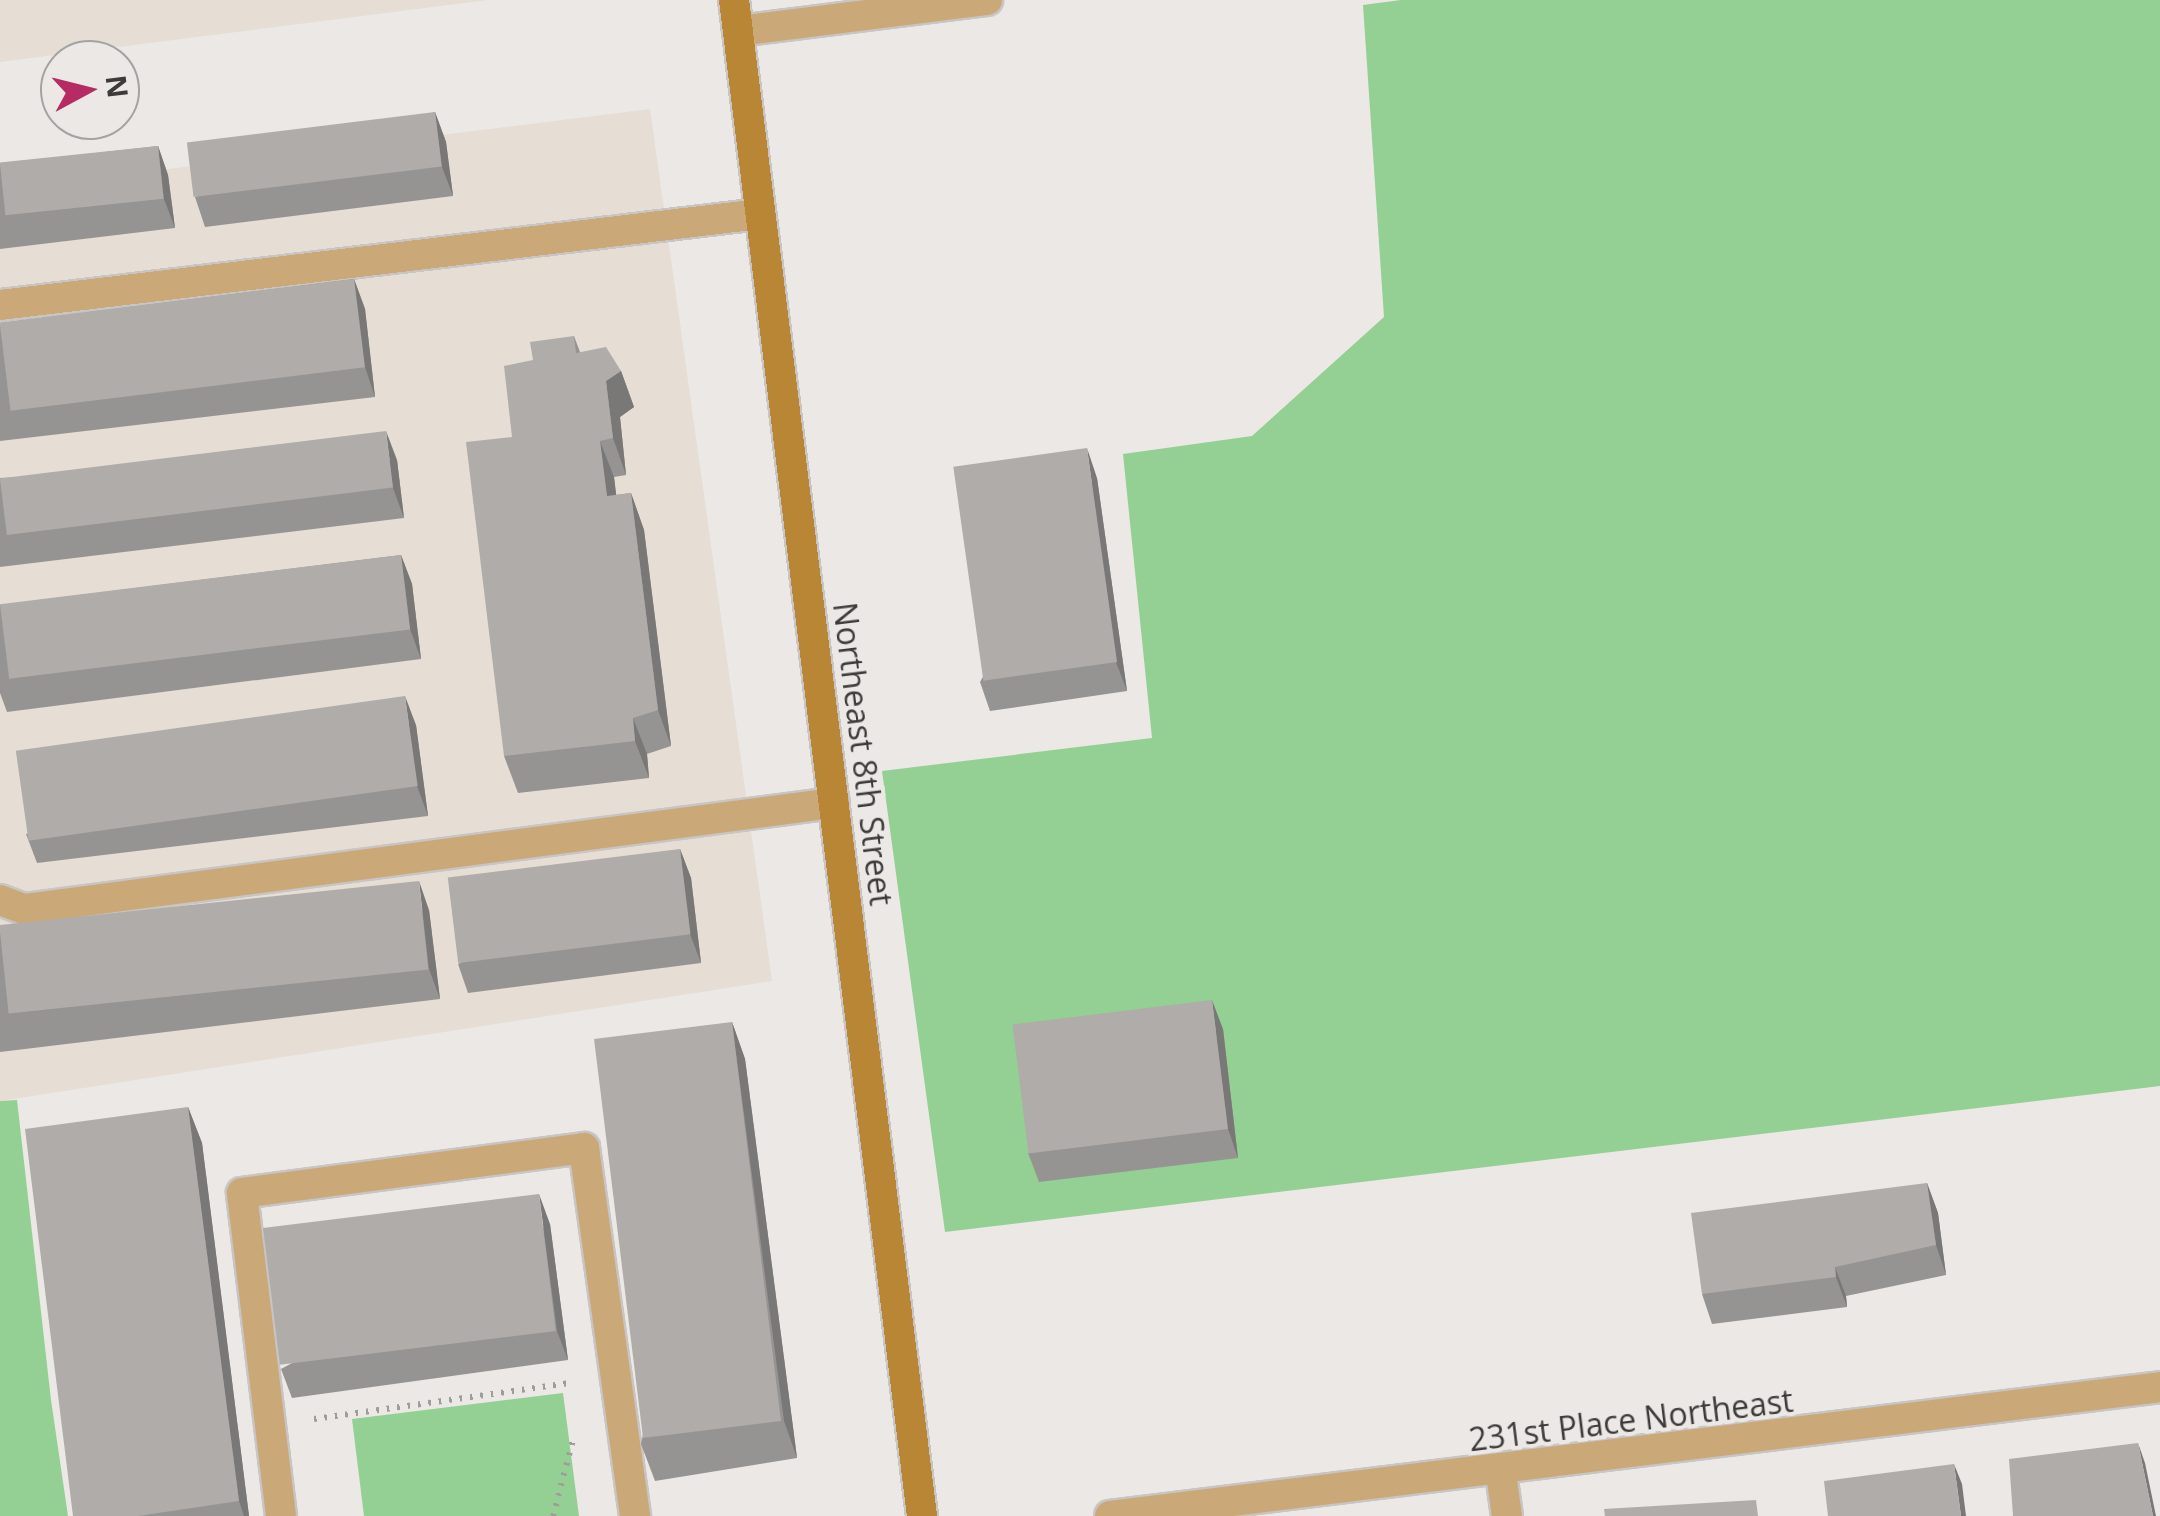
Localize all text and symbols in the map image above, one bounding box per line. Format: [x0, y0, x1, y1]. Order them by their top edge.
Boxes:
north arrow [40, 40, 140, 140]
text: N [98, 73, 138, 100]
street label: Northeast 8th Street [825, 600, 901, 908]
street label: 231st Place Northeast [1467, 1381, 1795, 1459]

